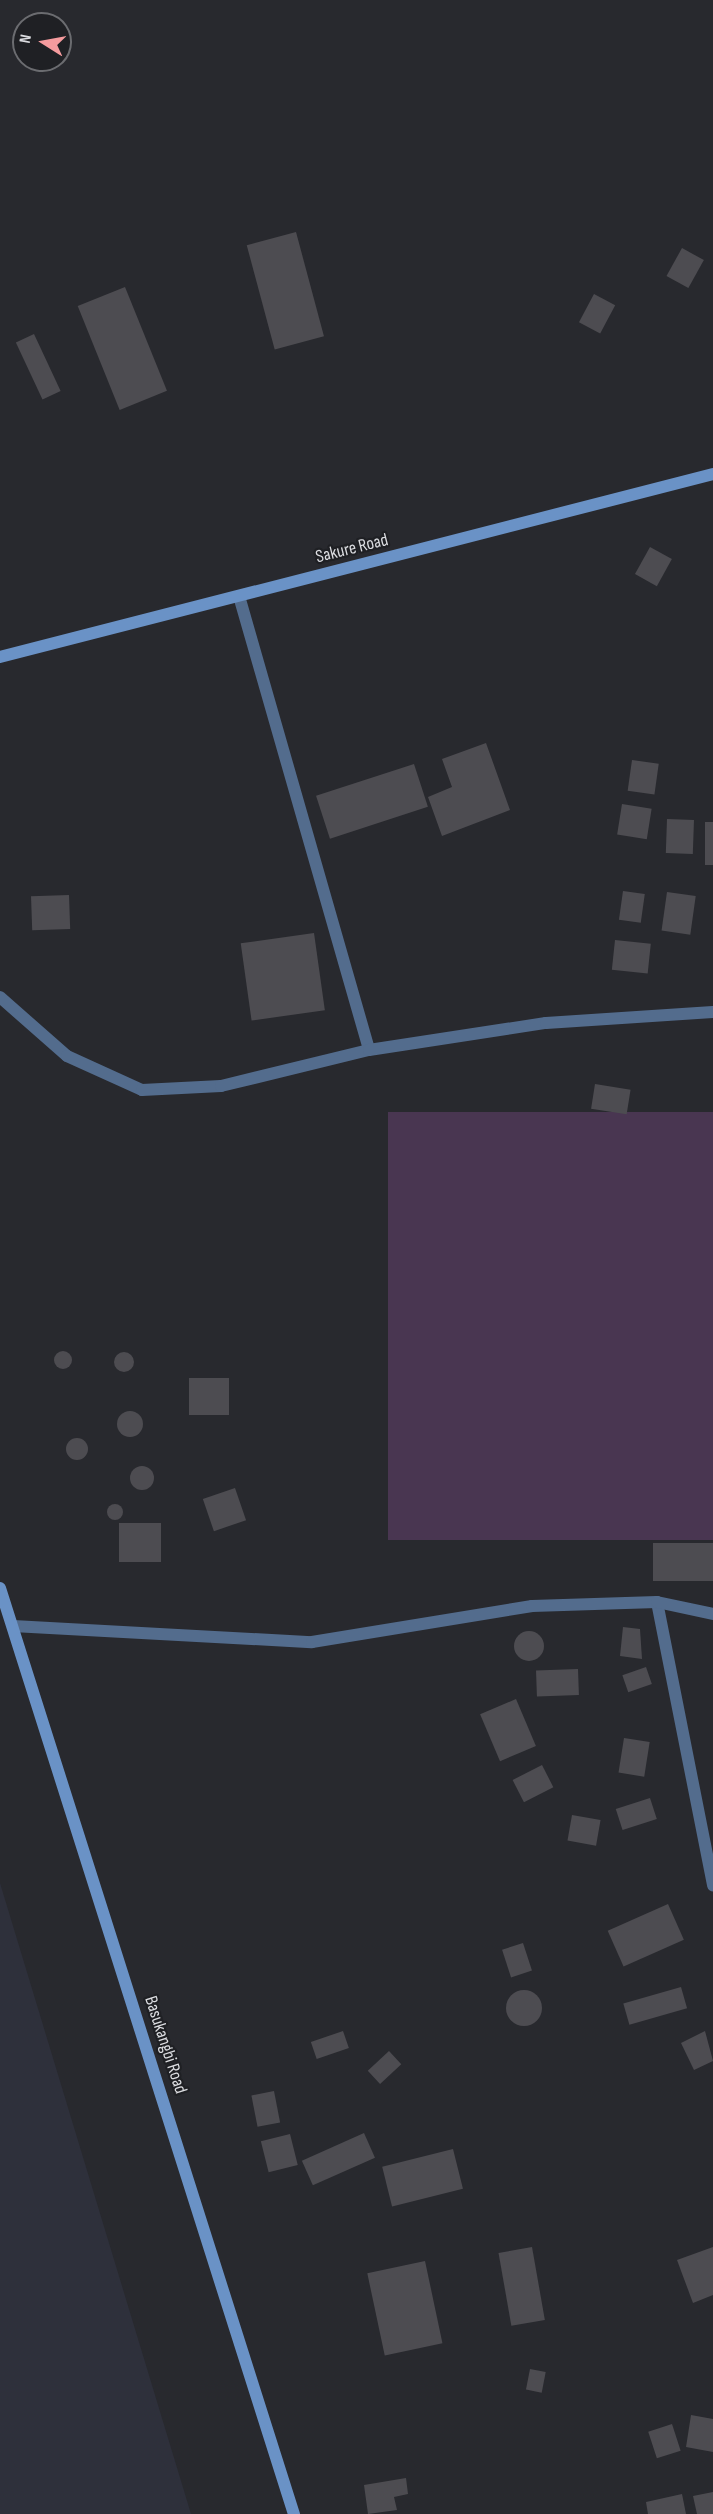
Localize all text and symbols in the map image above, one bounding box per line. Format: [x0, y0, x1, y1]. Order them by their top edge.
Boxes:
north arrow [12, 12, 72, 72]
text: N [16, 33, 36, 45]
street label: Sakure Road [313, 530, 391, 568]
street label: Basukangbi Road [139, 1993, 191, 2097]

